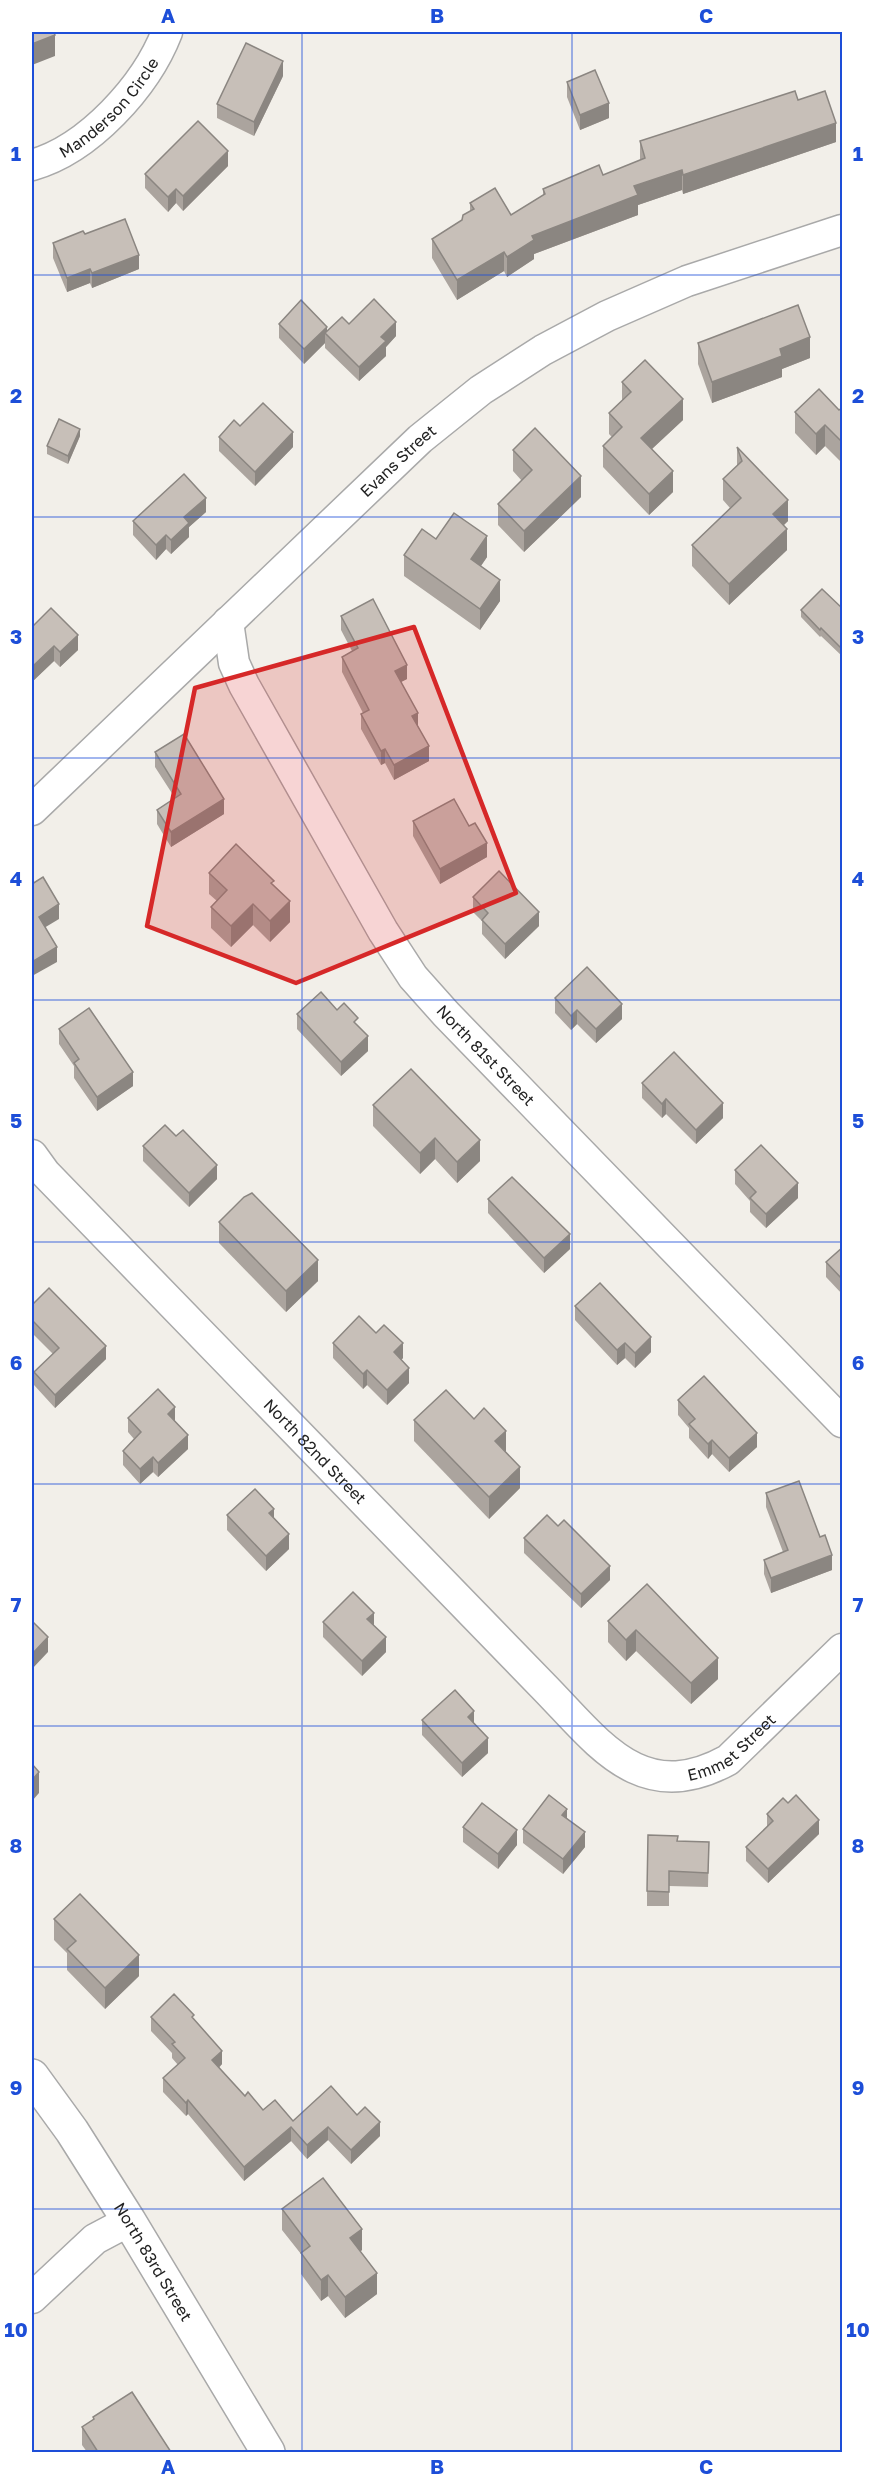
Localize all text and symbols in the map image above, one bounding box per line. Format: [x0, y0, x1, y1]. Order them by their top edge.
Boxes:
text: A [161, 3, 175, 27]
text: B [430, 3, 444, 27]
text: C [699, 3, 713, 27]
street label: Manderson Circle [55, 54, 163, 162]
text: 1 [11, 141, 21, 165]
text: 1 [853, 141, 863, 165]
text: 2 [10, 383, 22, 407]
text: 2 [852, 383, 864, 407]
street label: Evans Street [356, 420, 440, 501]
text: 3 [10, 624, 22, 648]
text: 3 [852, 624, 864, 648]
text: 4 [10, 866, 22, 890]
text: 4 [852, 866, 864, 890]
street label: North 81st Street [433, 1001, 539, 1110]
text: 5 [10, 1108, 22, 1132]
text: 5 [852, 1108, 864, 1132]
text: 6 [10, 1350, 22, 1374]
text: 6 [852, 1350, 864, 1374]
street label: North 82nd Street [260, 1395, 371, 1508]
text: 7 [11, 1592, 22, 1616]
text: 7 [853, 1592, 864, 1616]
street label: Emmet Street [686, 1709, 780, 1785]
text: 8 [10, 1833, 22, 1857]
text: 8 [852, 1833, 864, 1857]
text: 9 [10, 2075, 22, 2099]
text: 9 [852, 2075, 864, 2099]
street label: North 83rd Street [110, 2199, 197, 2325]
text: 10 [4, 2317, 28, 2341]
text: 10 [846, 2317, 870, 2341]
text: A [161, 2454, 175, 2478]
text: B [430, 2454, 444, 2478]
text: C [699, 2454, 713, 2478]

